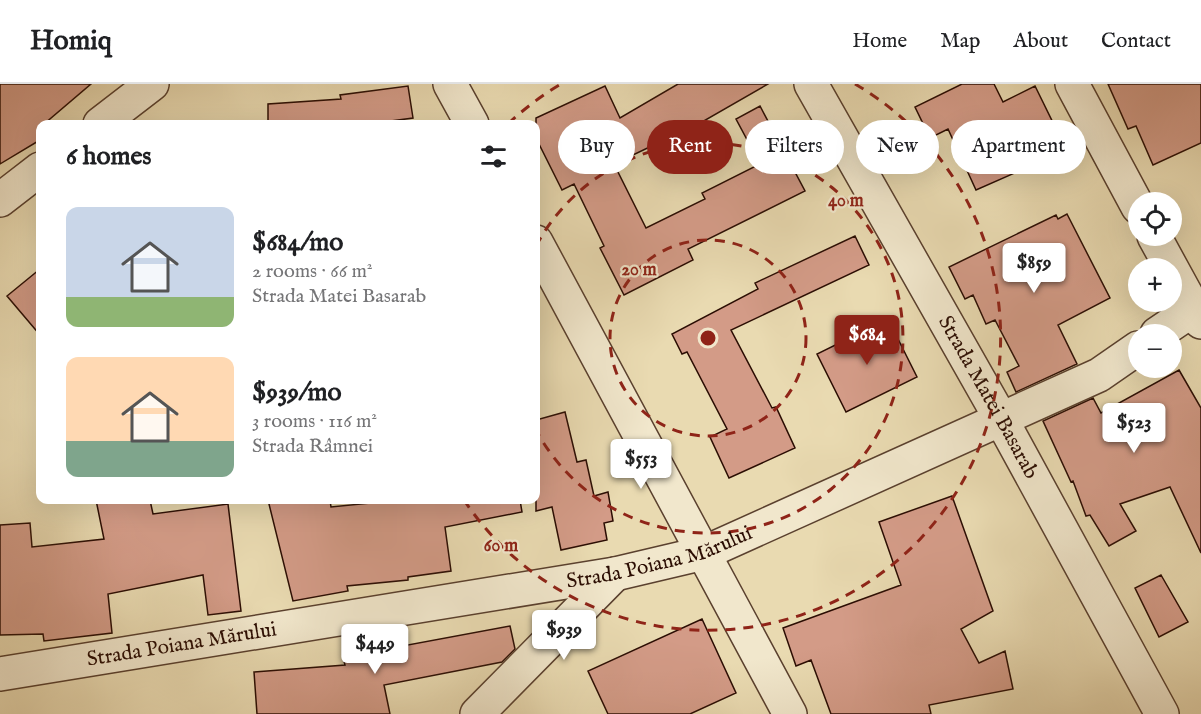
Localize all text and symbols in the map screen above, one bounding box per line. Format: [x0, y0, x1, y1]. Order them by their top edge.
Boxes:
text: Homiq [30, 24, 112, 59]
text: Home [852, 28, 907, 55]
text: Map [940, 28, 980, 55]
text: About [1013, 28, 1068, 55]
text: Contact [1101, 28, 1171, 55]
chip: Buy [558, 120, 635, 174]
chip: Rent [647, 120, 733, 174]
chip: Filters [745, 120, 844, 174]
chip: New [856, 120, 939, 174]
chip: Apartment [951, 120, 1086, 174]
text: 6 homes [66, 140, 151, 173]
icon: filters [477, 140, 510, 173]
text: 40 m [828, 190, 864, 213]
map controls [1128, 192, 1182, 378]
button: locate [1128, 192, 1182, 246]
text: $684/mo [252, 226, 343, 259]
icon: home [114, 231, 186, 303]
pin: $859 [998, 243, 1070, 294]
text: $859 [1017, 250, 1051, 275]
button: + [1128, 258, 1182, 312]
text: 2 rooms · 66 m² [252, 259, 373, 284]
text: 20 m [621, 259, 657, 282]
text: Strada Matei Basarab [252, 284, 426, 309]
street label: Strada Matei Basarab [932, 311, 1045, 484]
pin: $684 [831, 315, 903, 366]
text: $684 [848, 322, 886, 347]
button: − [1128, 324, 1182, 378]
centre of rings [698, 328, 718, 348]
text: $939/mo [252, 376, 341, 409]
icon: home [114, 381, 186, 453]
pin: $523 [1098, 403, 1170, 454]
text: 3 rooms · 116 m² [252, 409, 377, 434]
text: $523 [1116, 410, 1152, 435]
text: Strada Râmnei [252, 434, 373, 459]
pin: $553 [605, 439, 677, 490]
text: $553 [624, 446, 658, 471]
street label: Strada Poiana Mărului [564, 520, 756, 595]
text: 60 m [484, 535, 518, 558]
pin: $939 [528, 610, 600, 661]
street label: Strada Poiana Mărului [85, 616, 278, 673]
text: $939 [546, 617, 582, 642]
pin: $449 [339, 624, 411, 675]
text: $449 [355, 631, 395, 656]

